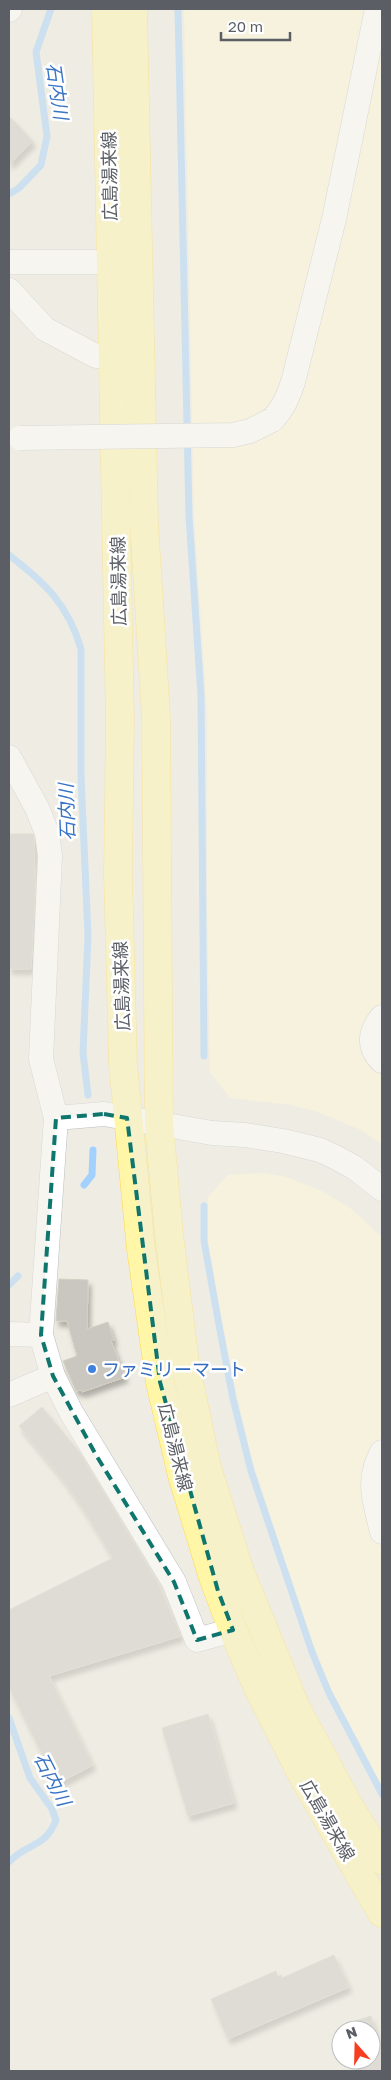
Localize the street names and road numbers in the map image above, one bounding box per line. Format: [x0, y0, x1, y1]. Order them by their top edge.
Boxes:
street label: 広島湯来線 [97, 131, 121, 221]
street label: 広島湯来線 [106, 536, 130, 626]
street label: 広島湯来線 [108, 941, 134, 1031]
street label: 広島湯来線 [154, 1401, 198, 1493]
street label: 広島湯来線 [296, 1776, 360, 1864]

